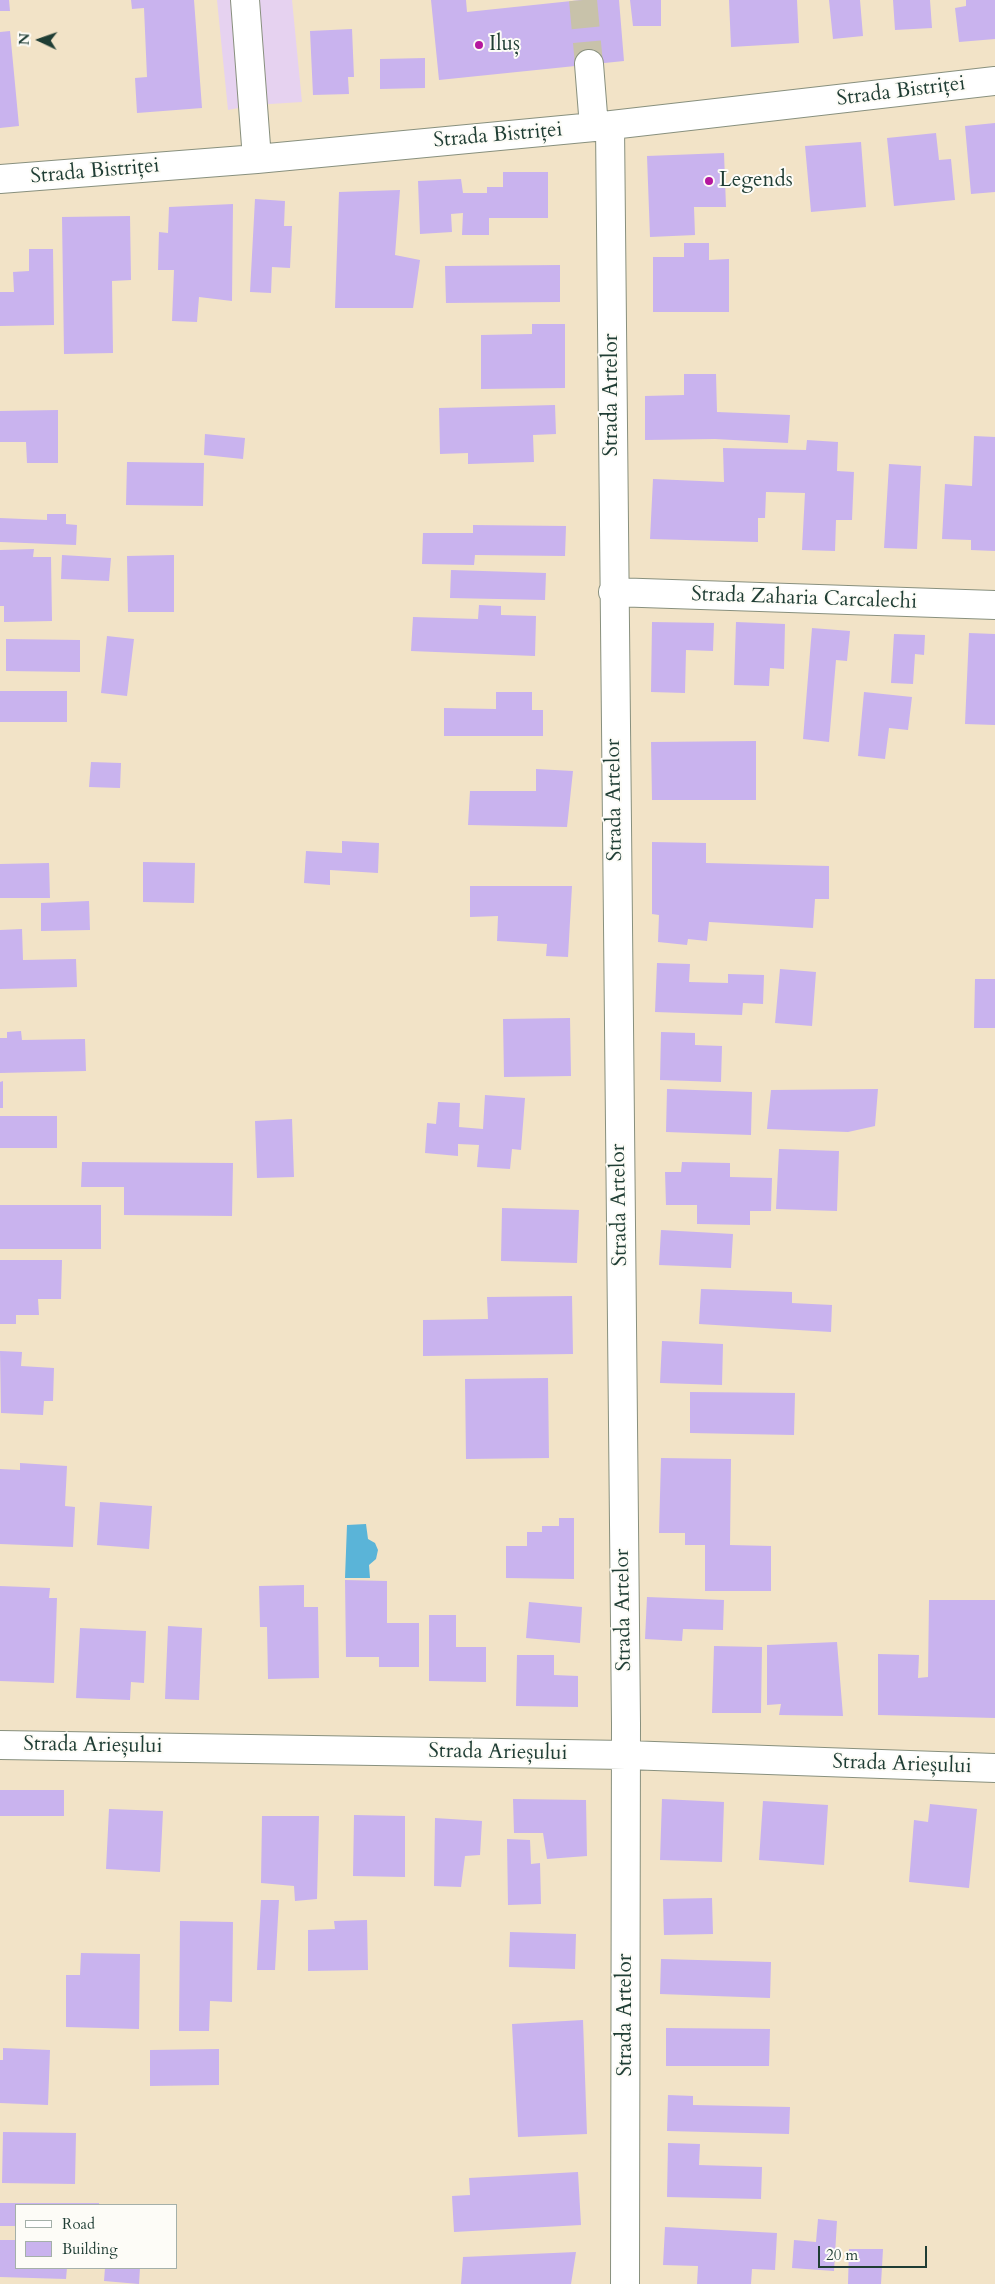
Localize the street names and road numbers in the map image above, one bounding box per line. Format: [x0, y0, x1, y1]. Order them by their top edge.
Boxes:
street label: Strada Bistriței [835, 72, 967, 112]
street label: Strada Bistriței [433, 118, 563, 154]
street label: Strada Bistriței [30, 154, 160, 190]
street label: Strada Artelor [599, 334, 625, 456]
street label: Strada Zaharia Carcalechi [691, 582, 917, 616]
street label: Strada Artelor [601, 738, 629, 862]
street label: Strada Artelor [606, 1143, 634, 1267]
street label: Strada Artelor [610, 1548, 638, 1672]
street label: Strada Arieșului [23, 1732, 163, 1760]
street label: Strada Arieșului [428, 1739, 568, 1767]
street label: Strada Arieșului [832, 1750, 972, 1780]
street label: Strada Artelor [613, 1954, 639, 2076]

